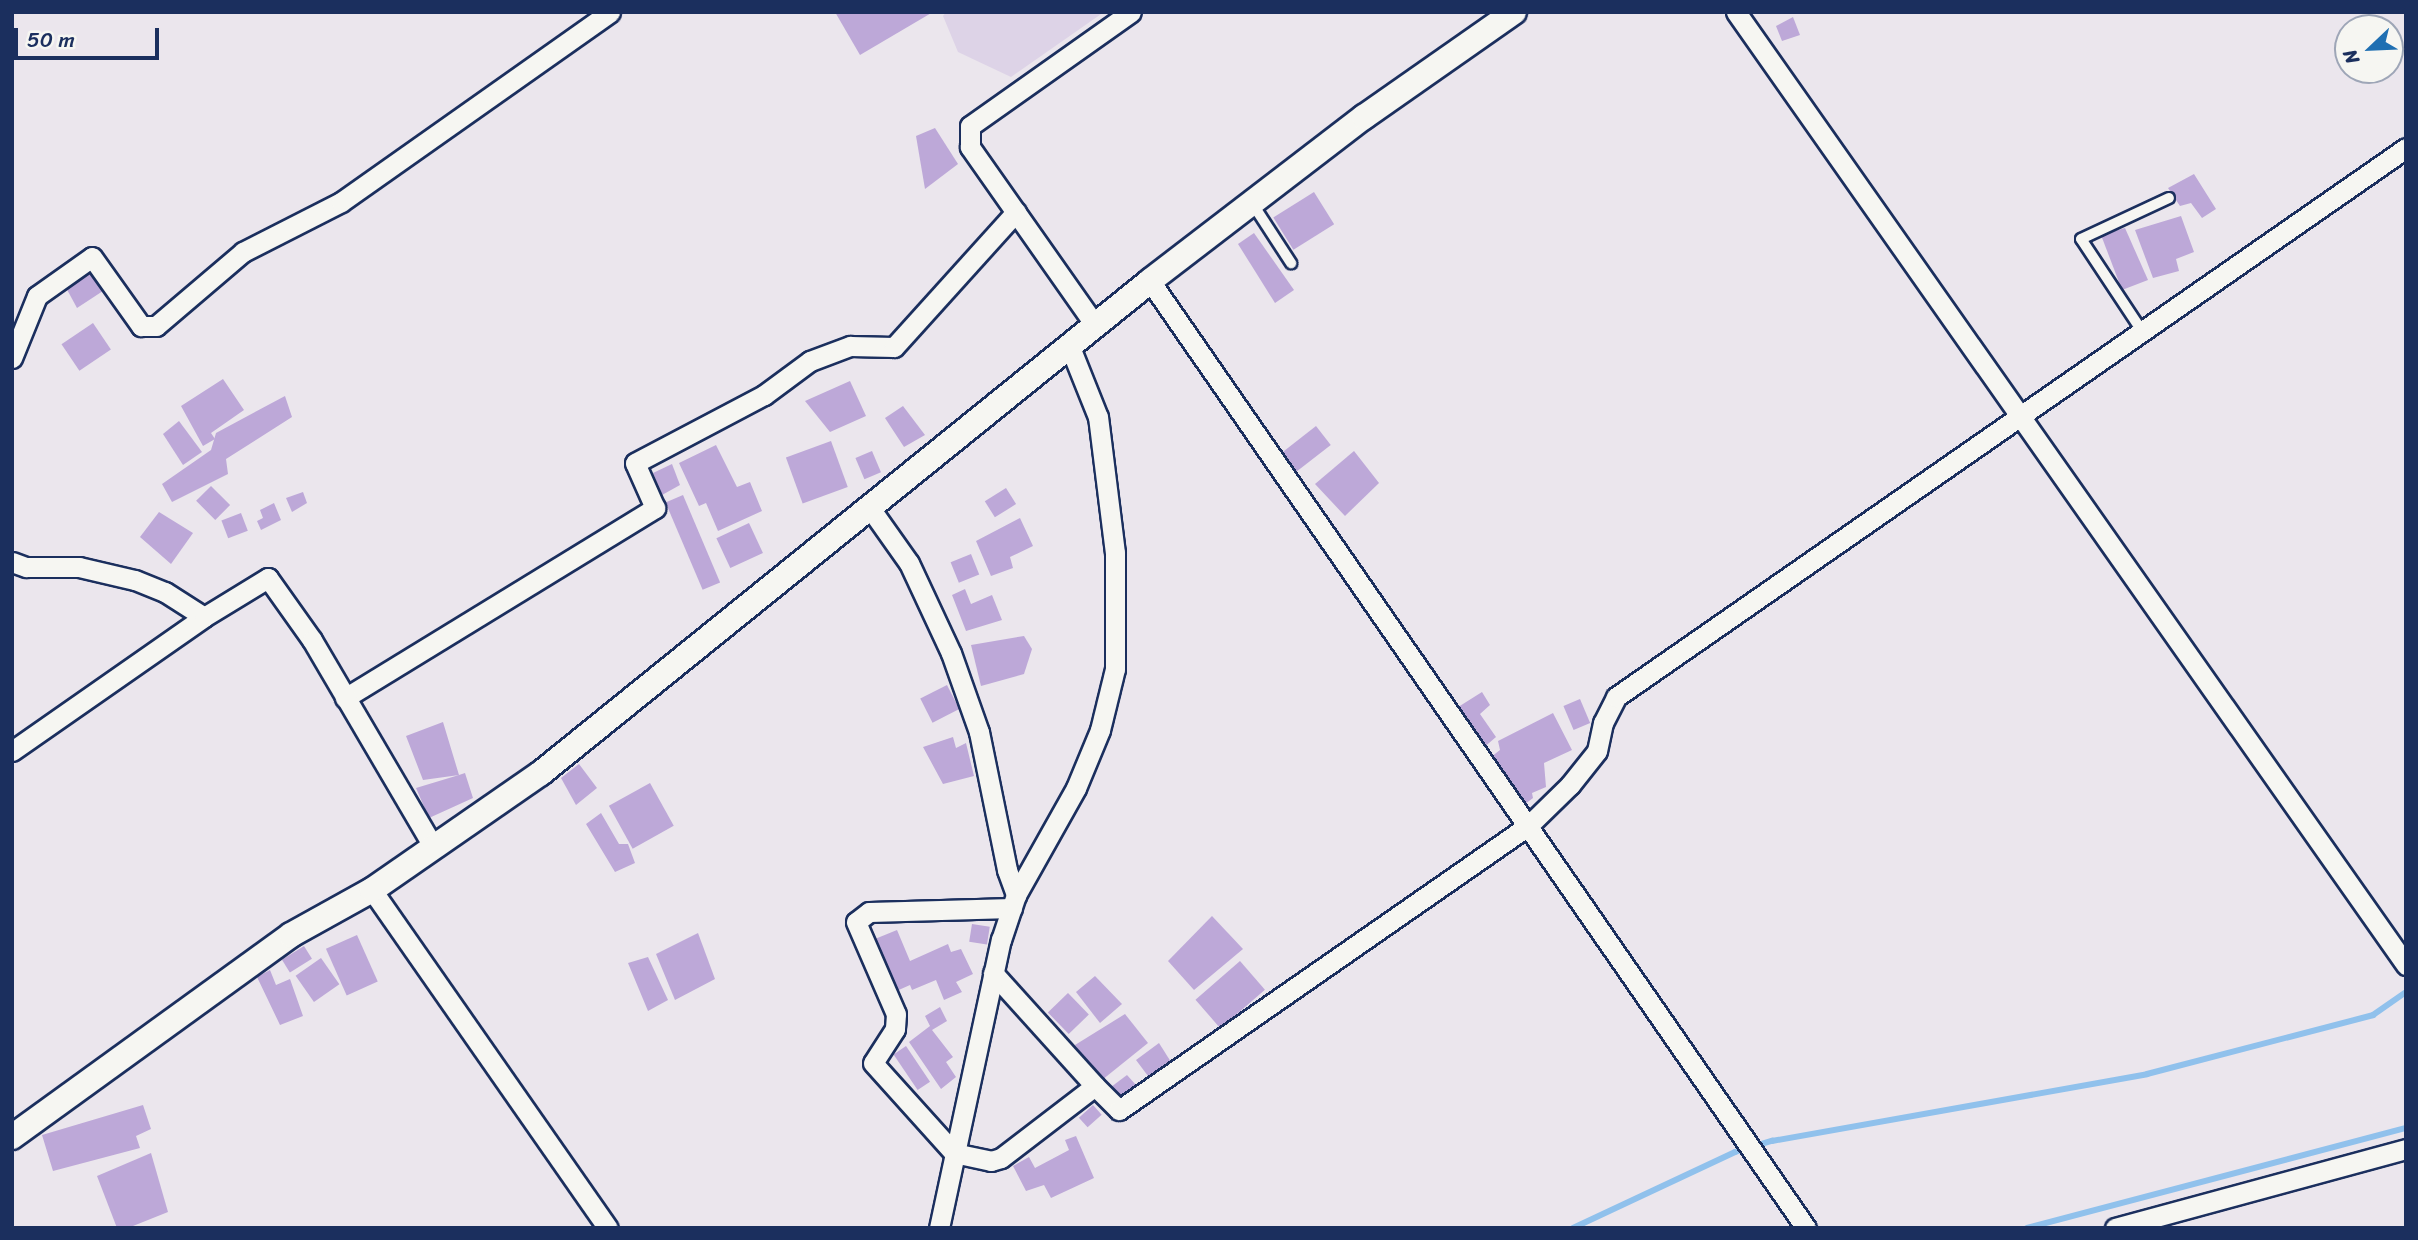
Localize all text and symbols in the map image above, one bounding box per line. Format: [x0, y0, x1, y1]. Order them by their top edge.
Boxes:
scale bar [18, 14, 163, 58]
north arrow [2334, 14, 2404, 84]
text: 50 m [27, 21, 75, 59]
text: N [2333, 44, 2369, 69]

